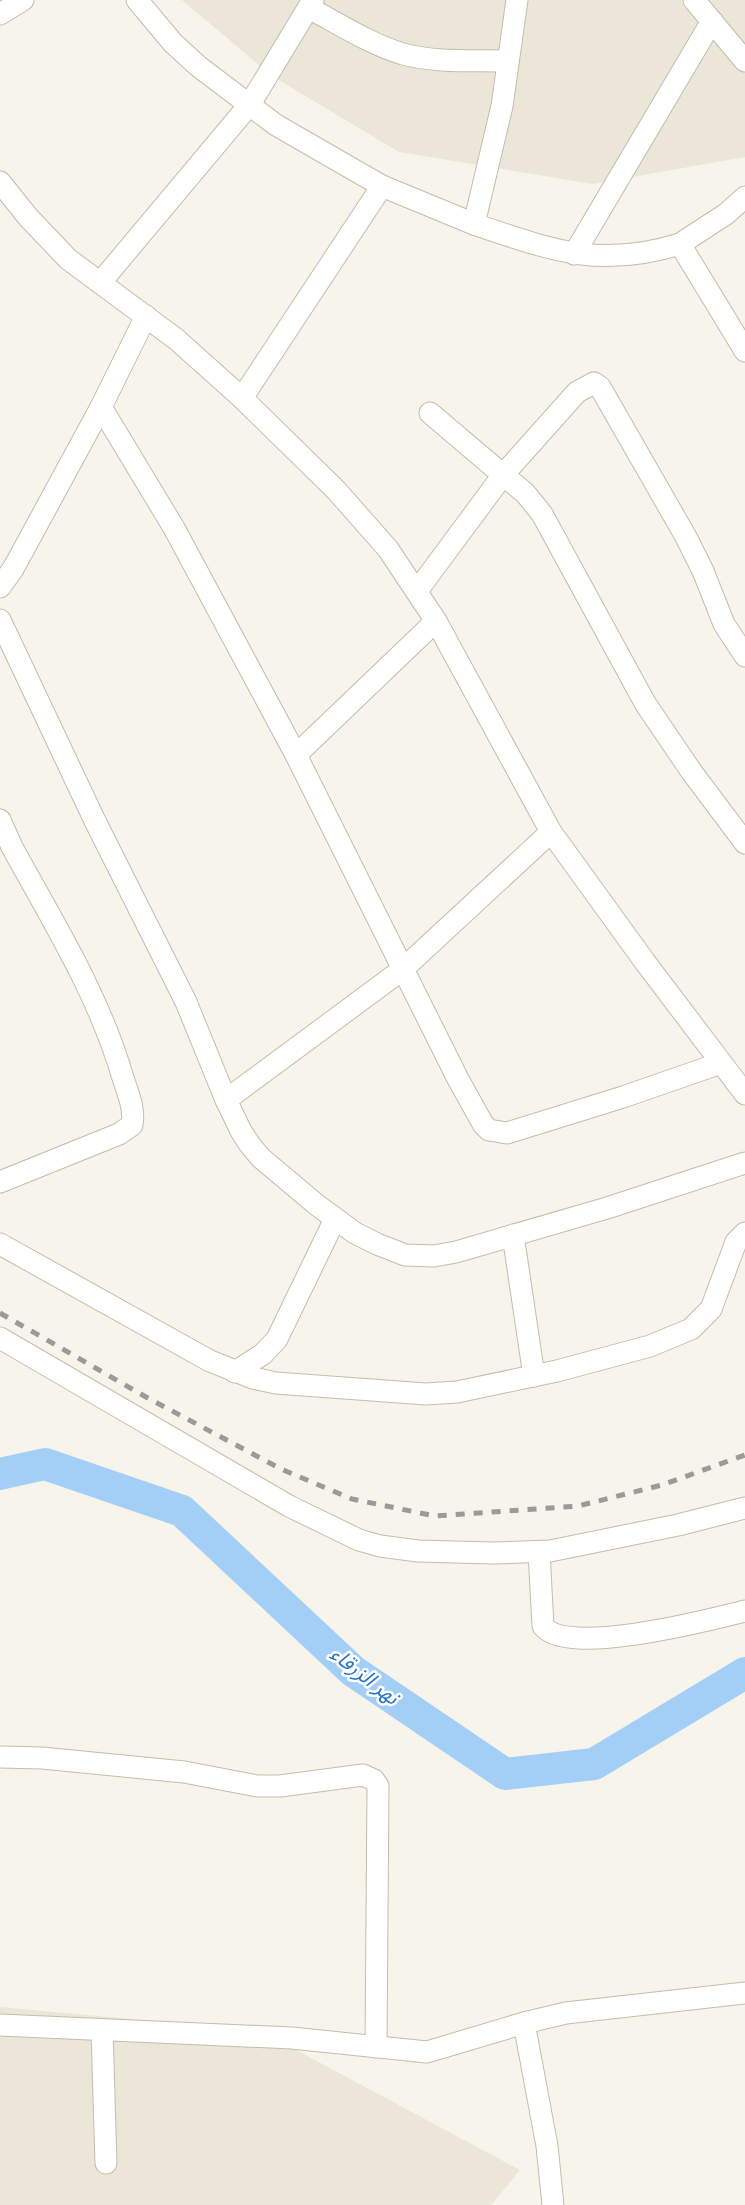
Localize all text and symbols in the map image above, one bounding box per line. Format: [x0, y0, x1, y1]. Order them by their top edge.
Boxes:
water label: نهر الزرقاء [326, 1641, 405, 1710]

